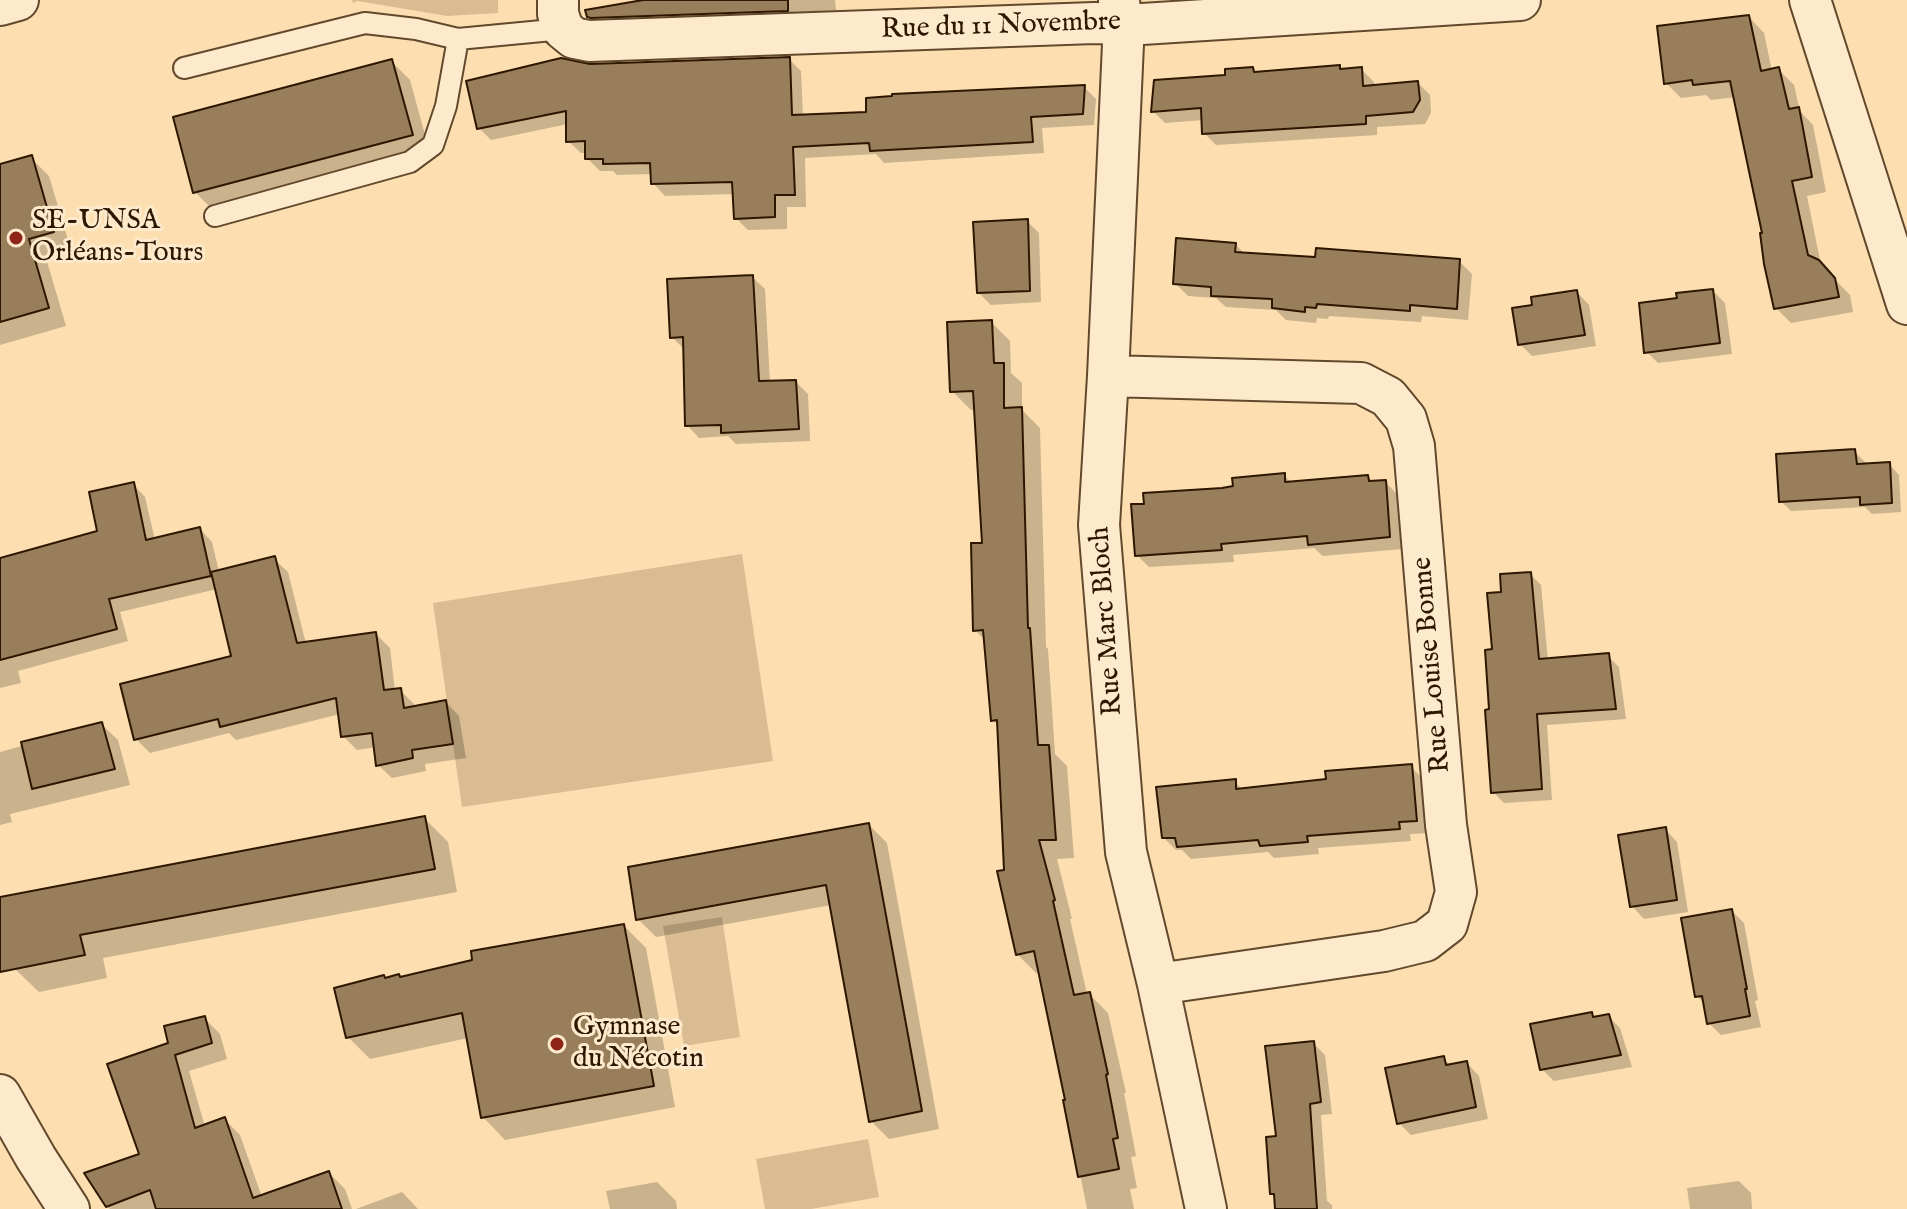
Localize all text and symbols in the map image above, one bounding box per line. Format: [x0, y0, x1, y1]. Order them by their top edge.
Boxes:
street label: Rue du 11 Novembre [880, 6, 1122, 48]
place label: SE-UNSA Orléans-Tours [32, 205, 203, 271]
marker: SE-UNSA Orléans-Tours [7, 229, 25, 247]
street label: Rue Marc Bloch [1085, 525, 1131, 717]
street label: Rue Louise Bonne [1407, 556, 1459, 774]
place label: Gymnase du Nécotin [573, 1011, 704, 1077]
marker: Gymnase du Nécotin [548, 1035, 566, 1053]

